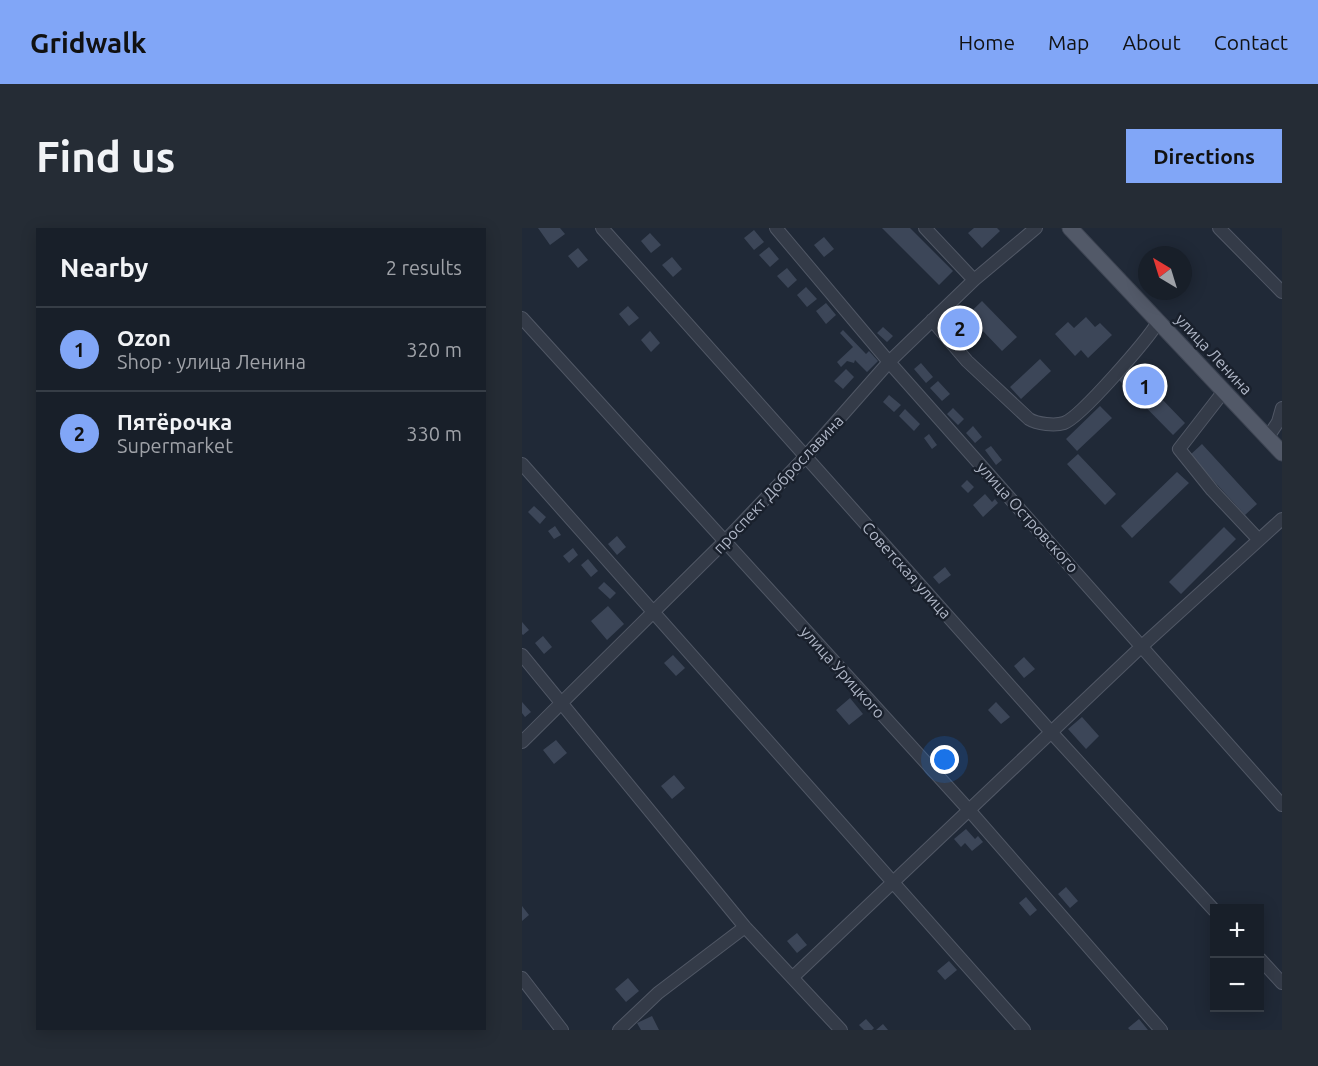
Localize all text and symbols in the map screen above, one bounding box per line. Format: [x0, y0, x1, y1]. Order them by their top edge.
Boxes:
text: Gridwalk [30, 27, 147, 58]
text: Home [958, 30, 1015, 54]
text: Map [1048, 30, 1089, 54]
text: About [1122, 30, 1181, 54]
text: Contact [1214, 30, 1288, 54]
button: Directions [1126, 129, 1282, 183]
text: Find us [36, 133, 175, 180]
north arrow [1138, 246, 1192, 300]
text: Nearby [60, 253, 148, 282]
text: 2 results [386, 256, 462, 279]
pin: 2 [940, 306, 980, 350]
street label: улица Ленина [1172, 310, 1256, 398]
text: Ozon [117, 325, 171, 350]
text: 1 [74, 338, 85, 361]
text: 320 m [406, 338, 462, 361]
text: Shop · улица Ленина [117, 350, 306, 373]
pin: 1 [1126, 364, 1164, 408]
text: Пятёрочка [117, 409, 232, 434]
street label: проспект Доброславина [709, 411, 847, 557]
text: 2 [74, 422, 85, 445]
text: 330 m [406, 422, 462, 445]
text: Supermarket [117, 434, 233, 457]
street label: улица Островского [974, 458, 1082, 576]
street label: Советская улица [859, 518, 955, 622]
street label: улица Урицкого [797, 622, 889, 722]
your location [930, 745, 959, 774]
map controls [1210, 904, 1264, 1012]
button: + [1210, 904, 1264, 958]
button: − [1210, 958, 1264, 1012]

